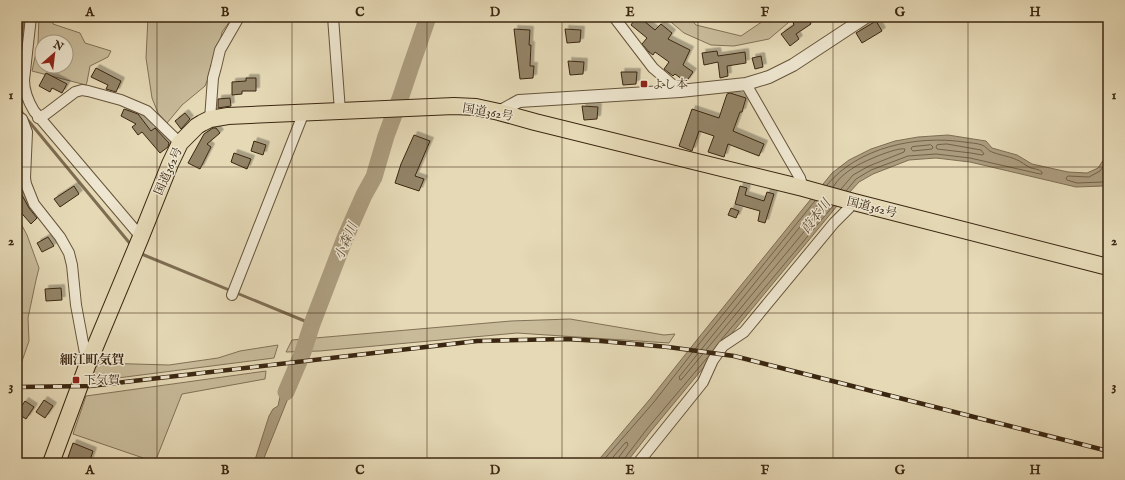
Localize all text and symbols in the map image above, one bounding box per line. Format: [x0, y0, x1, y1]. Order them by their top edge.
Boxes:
text: A [85, 4, 96, 21]
text: B [221, 4, 230, 21]
text: C [355, 4, 365, 21]
text: D [490, 4, 501, 21]
text: E [625, 4, 635, 21]
text: F [761, 4, 770, 21]
text: G [895, 4, 906, 21]
text: H [1029, 4, 1041, 21]
north arrow [34, 34, 74, 74]
text: N [50, 37, 66, 55]
place label: よし本 [652, 77, 688, 92]
marker: よし本 [639, 79, 649, 89]
text: 1 [9, 87, 14, 104]
text: 1 [1112, 87, 1117, 104]
street label: 国道362号 [461, 101, 514, 124]
street label: 国道362号 [151, 145, 186, 198]
street label: 国道362号 [845, 194, 899, 221]
water label: 葭本川 [798, 195, 836, 238]
water label: 小森川 [331, 218, 363, 263]
text: 2 [8, 233, 14, 250]
text: 2 [1111, 233, 1117, 250]
district label: 細江町気賀 [59, 352, 125, 369]
place label: 下気賀 [84, 373, 120, 388]
marker: 下気賀 [71, 375, 81, 385]
text: 3 [9, 378, 14, 395]
text: 3 [1112, 378, 1117, 395]
text: A [85, 462, 96, 479]
text: B [221, 462, 230, 479]
text: C [355, 462, 365, 479]
text: D [490, 462, 501, 479]
text: E [625, 462, 635, 479]
text: F [761, 462, 770, 479]
text: G [895, 462, 906, 479]
text: H [1029, 462, 1041, 479]

